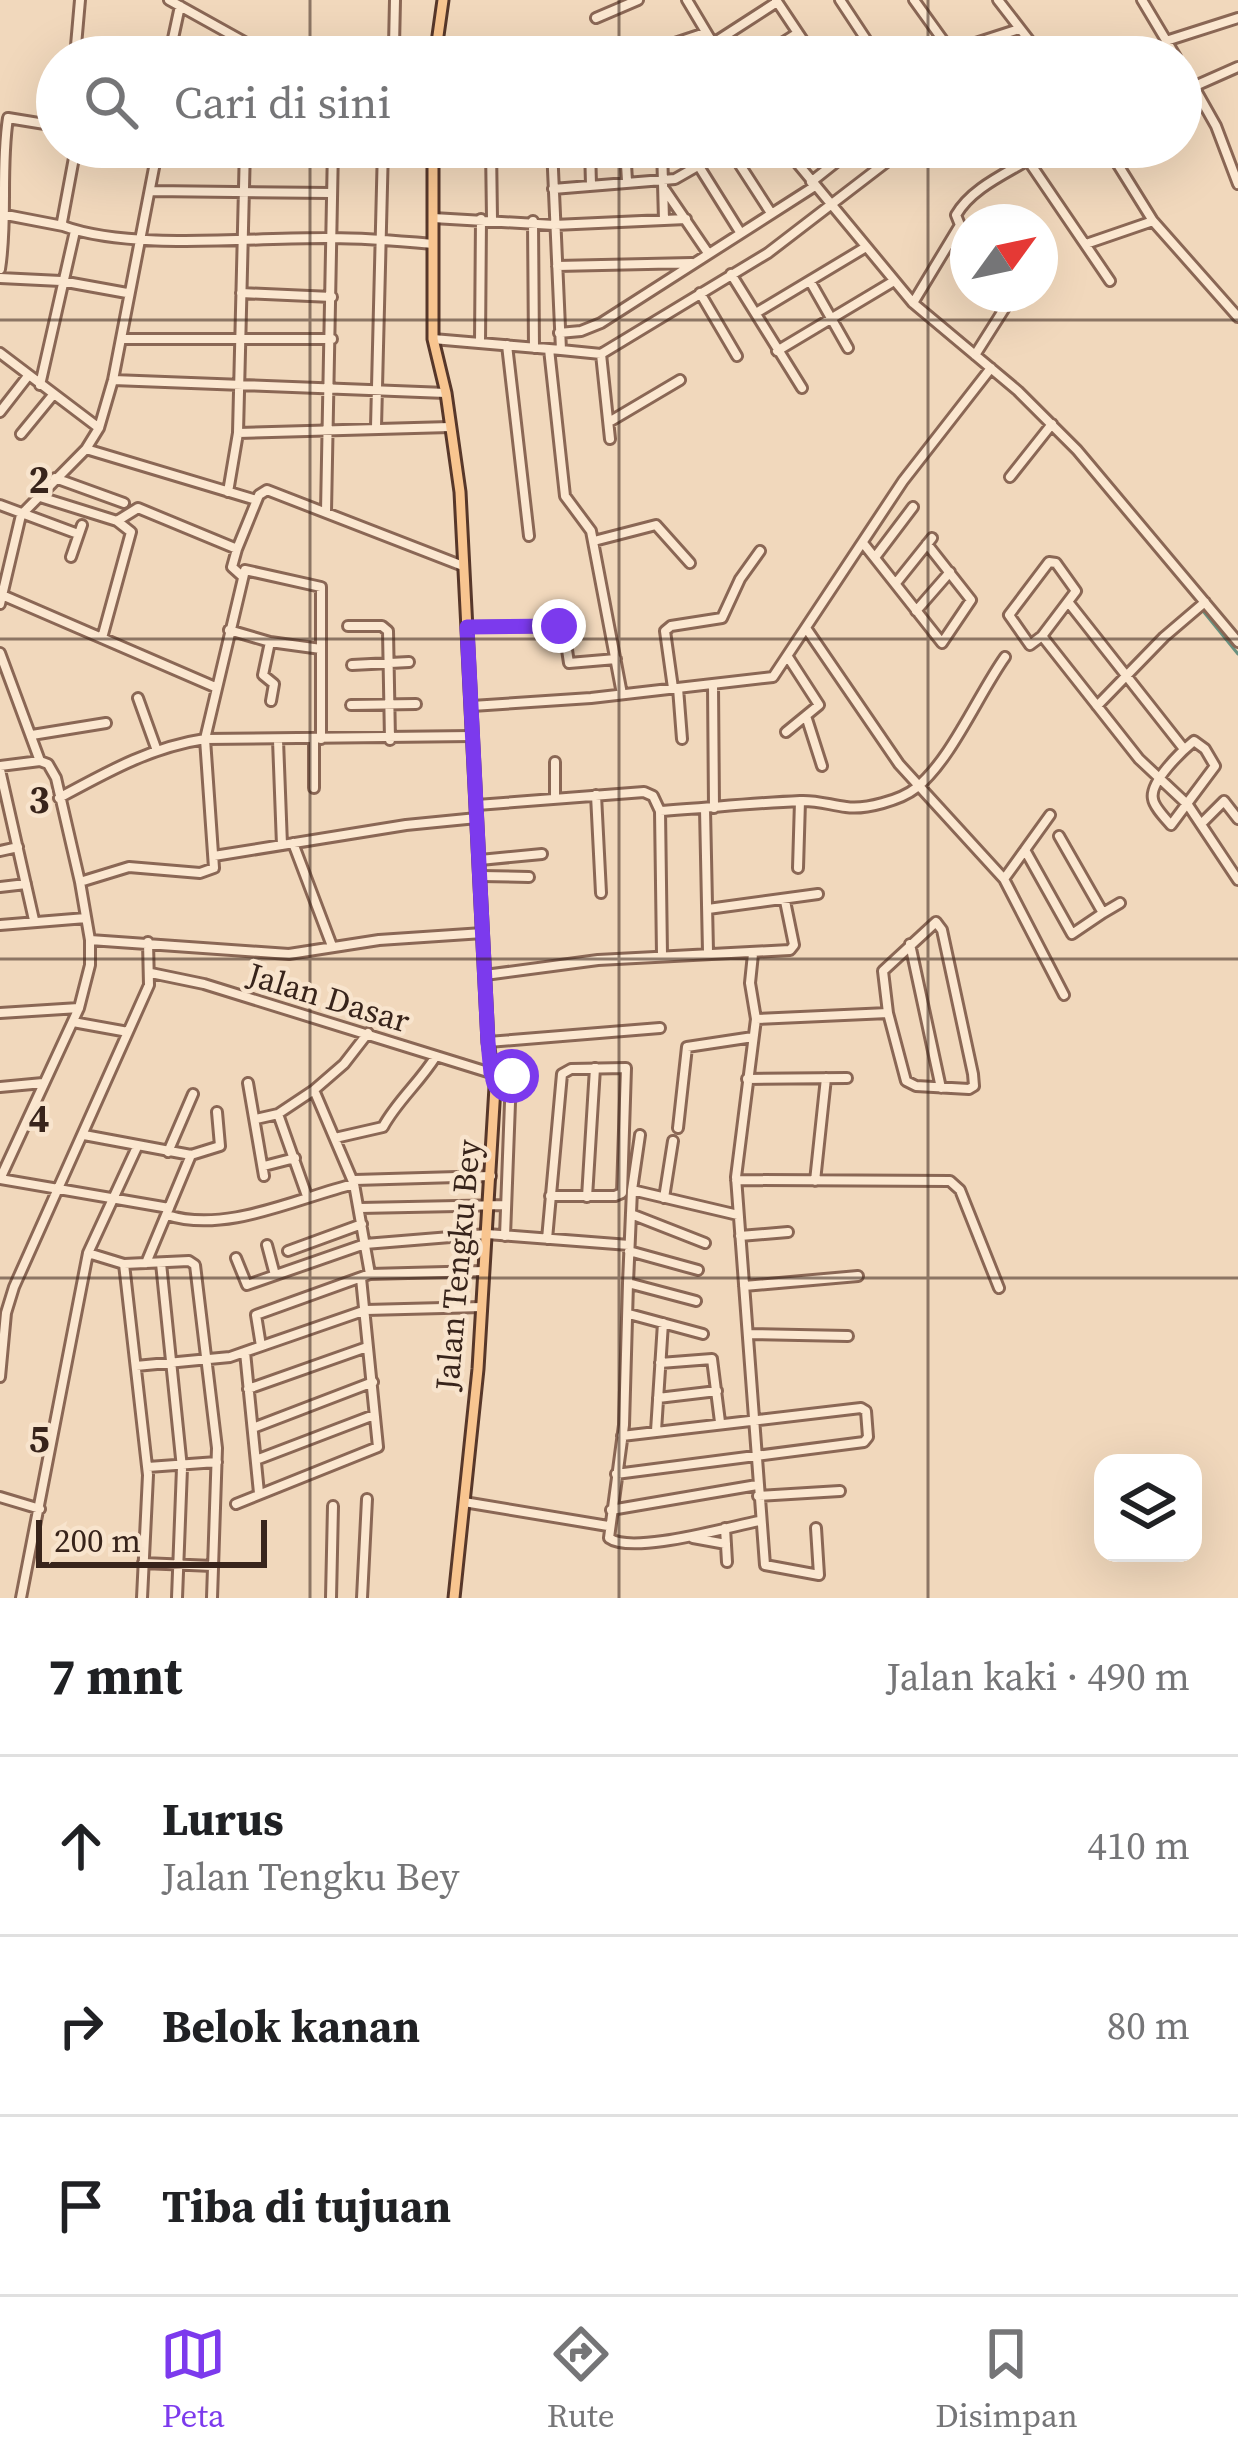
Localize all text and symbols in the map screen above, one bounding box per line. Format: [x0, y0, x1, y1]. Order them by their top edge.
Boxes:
search box [36, 36, 1202, 168]
icon: search [78, 69, 144, 135]
text: Cari di sini [174, 71, 391, 133]
north arrow [950, 204, 1058, 312]
text: 2 [28, 453, 50, 506]
route end [532, 599, 586, 653]
text: 3 [28, 773, 50, 826]
street label: Jalan Dasar [241, 951, 415, 1043]
route start [485, 1049, 539, 1103]
text: 4 [28, 1092, 50, 1145]
street label: Jalan Tengku Bey [424, 1138, 491, 1393]
text: 5 [28, 1412, 50, 1465]
map controls [1094, 1454, 1202, 1562]
button: layers [1094, 1454, 1202, 1562]
scale bar [36, 1514, 267, 1567]
text: 200 m [54, 1518, 141, 1563]
text: 7 mnt [48, 1641, 182, 1711]
text: Jalan kaki · 490 m [886, 1650, 1190, 1703]
text: Lurus [162, 1788, 284, 1850]
icon: ahead [48, 1813, 114, 1879]
text: 410 m [1087, 1819, 1190, 1872]
text: Jalan Tengku Bey [162, 1850, 460, 1903]
icon: right [48, 1993, 114, 2059]
text: Belok kanan [162, 1995, 420, 2057]
text: 80 m [1107, 1999, 1190, 2052]
icon: arrive [48, 2173, 114, 2239]
text: Tiba di tujuan [162, 2175, 451, 2237]
tab: Peta [160, 2321, 226, 2438]
tab: Rute [547, 2321, 615, 2438]
tab: Disimpan [935, 2321, 1078, 2438]

